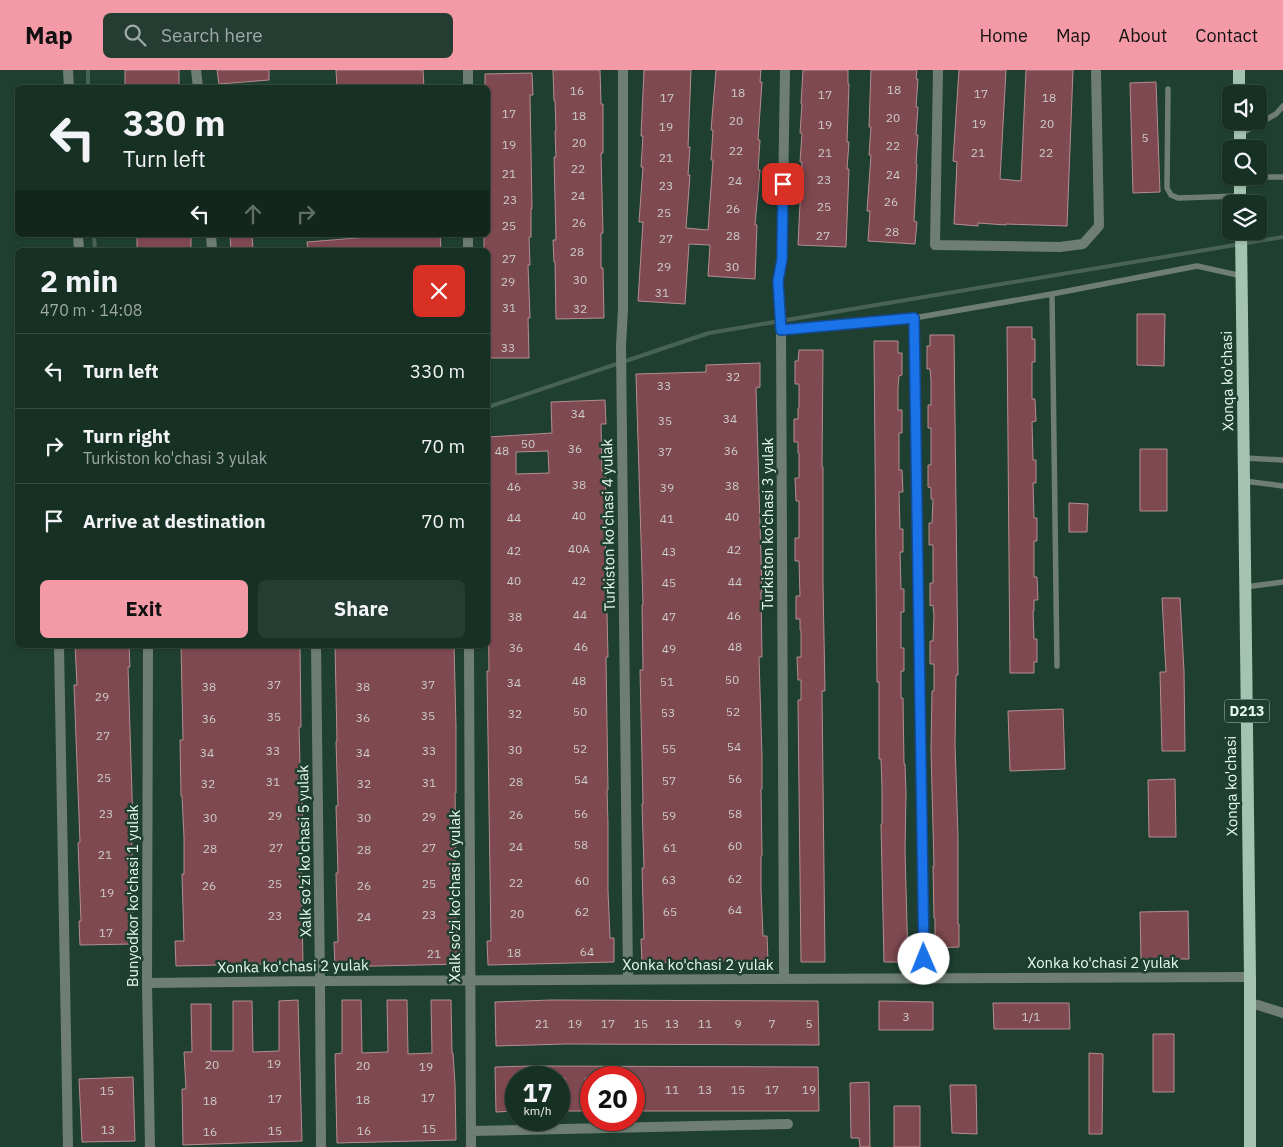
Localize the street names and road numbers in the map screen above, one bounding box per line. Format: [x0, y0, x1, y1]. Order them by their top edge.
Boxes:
street label: Xonqa ko'chasi [1217, 331, 1237, 431]
street label: Turkiston ko'chasi 4 yulak [597, 438, 619, 611]
street label: Turkiston ko'chasi 3 yulak [758, 438, 777, 610]
road number: D213 [1224, 700, 1270, 722]
street label: Xonqa ko'chasi [1221, 736, 1241, 836]
street label: Xalk so'zi ko'chasi 5 yulak [293, 765, 315, 937]
street label: Bunyodkor ko'chasi 1 yulak [123, 805, 142, 987]
street label: Xalk so'zi ko'chasi 6 yulak [445, 810, 464, 982]
street label: Xonka ko'chasi 2 yulak [1027, 953, 1179, 972]
street label: Xonka ko'chasi 2 yulak [217, 955, 369, 977]
street label: Xonka ko'chasi 2 yulak [622, 955, 774, 974]

